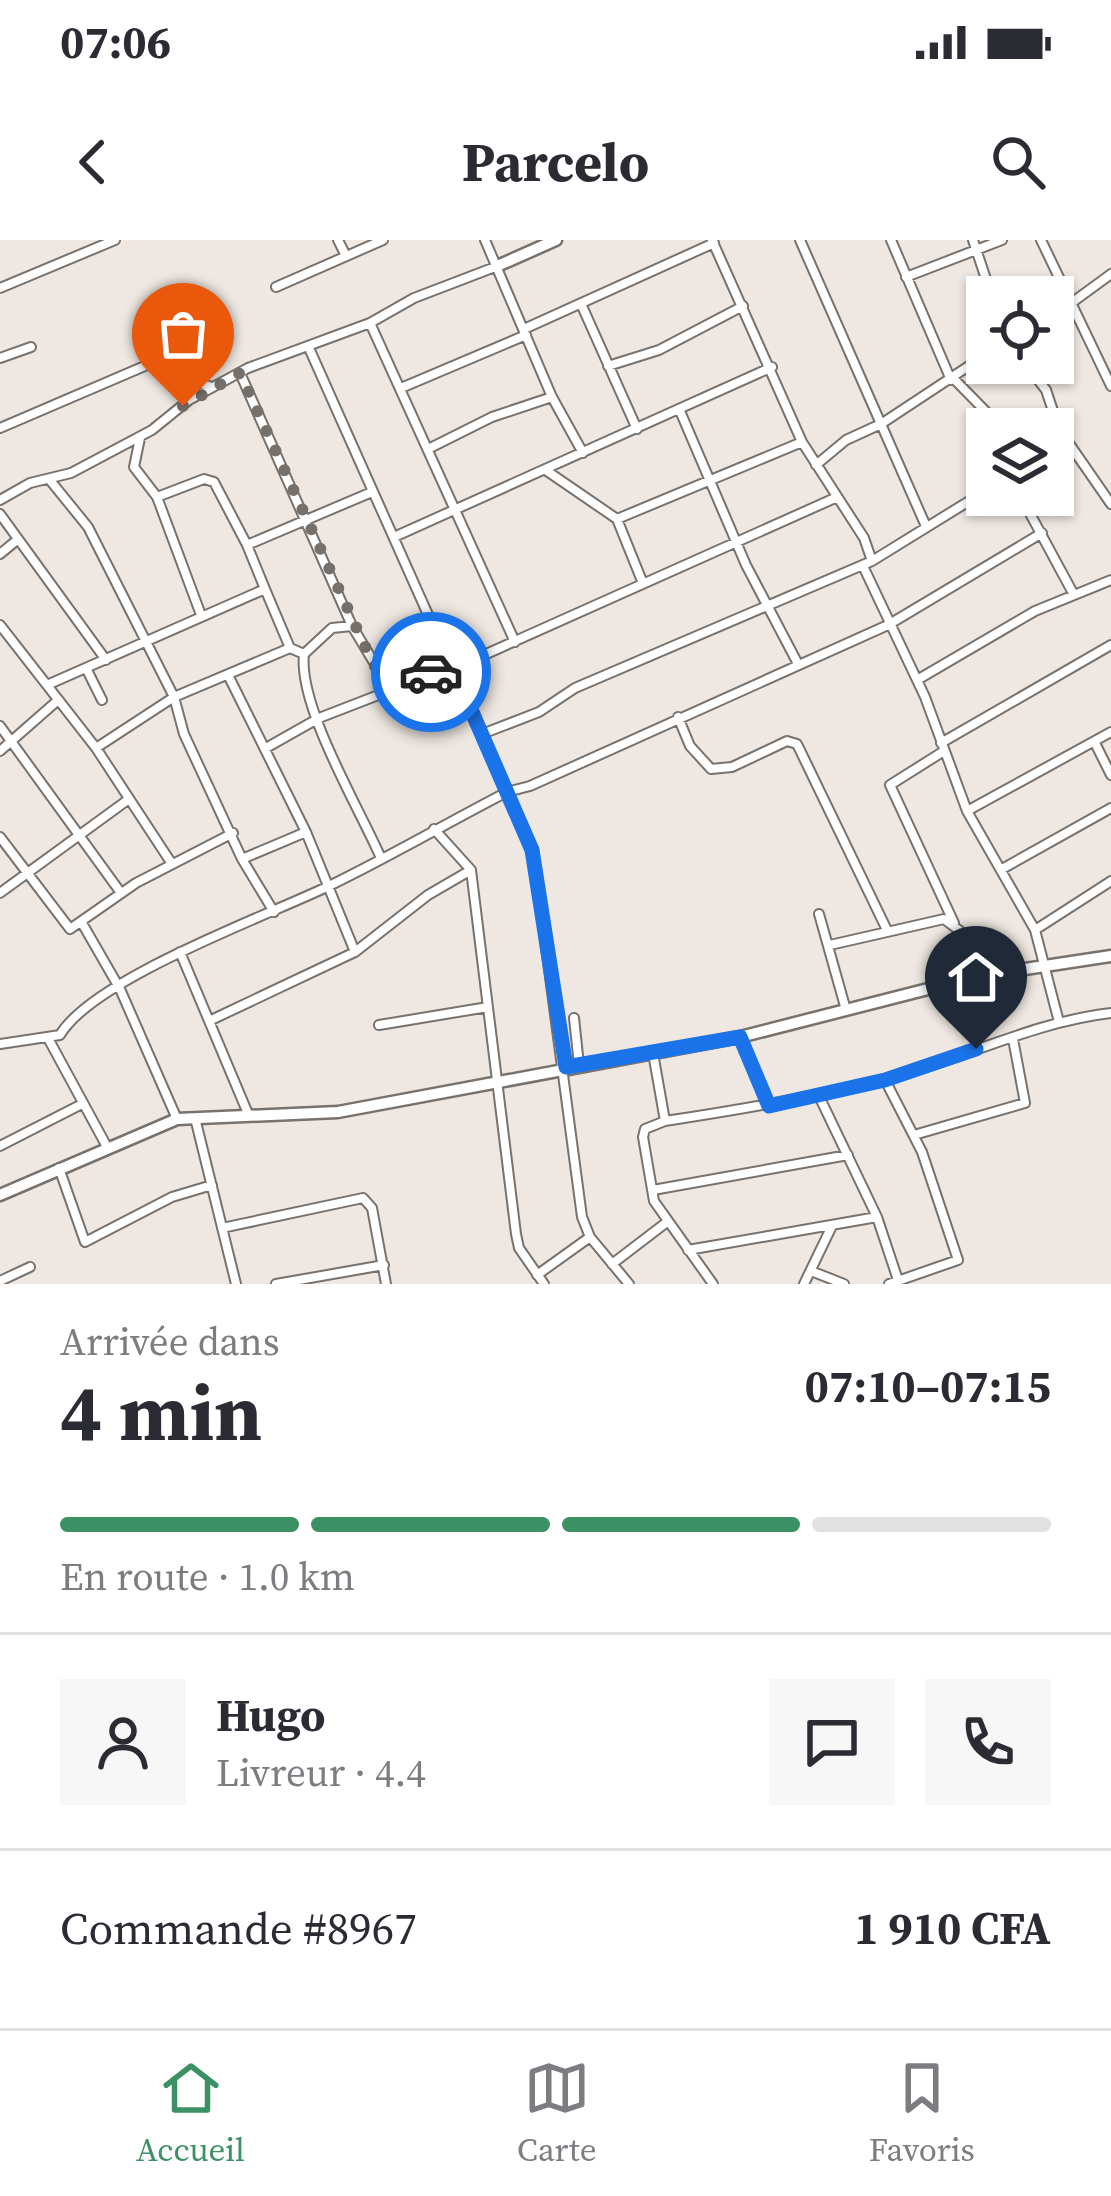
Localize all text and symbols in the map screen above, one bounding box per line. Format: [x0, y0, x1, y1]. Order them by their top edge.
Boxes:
text: 07:06 [60, 11, 171, 73]
text: Parcelo [462, 125, 649, 199]
icon: back [60, 129, 126, 195]
icon: search [985, 129, 1051, 195]
map controls [966, 276, 1074, 516]
button: locate [966, 276, 1074, 384]
pin [132, 283, 234, 406]
icon: bag [150, 301, 216, 367]
button: layers [966, 408, 1074, 516]
courier [371, 612, 491, 732]
icon: car [398, 639, 464, 705]
pin [925, 926, 1027, 1049]
icon: home [943, 944, 1009, 1010]
text: Arrivée dans [60, 1315, 280, 1368]
text: 07:10–07:15 [805, 1355, 1051, 1417]
text: 4 min [60, 1359, 262, 1466]
text: En route · 1.0 km [60, 1550, 355, 1603]
button: person [60, 1679, 186, 1805]
button: chat [769, 1679, 895, 1805]
button: phone [925, 1679, 1051, 1805]
text: Hugo [216, 1684, 325, 1746]
text: Livreur · 4.4 [216, 1746, 426, 1799]
text: Commande #8967 [60, 1897, 417, 1959]
text: 1 910 CFA [854, 1897, 1051, 1959]
tab: Accueil [136, 2055, 245, 2172]
tab: Carte [517, 2055, 597, 2172]
tab: Favoris [869, 2055, 975, 2172]

